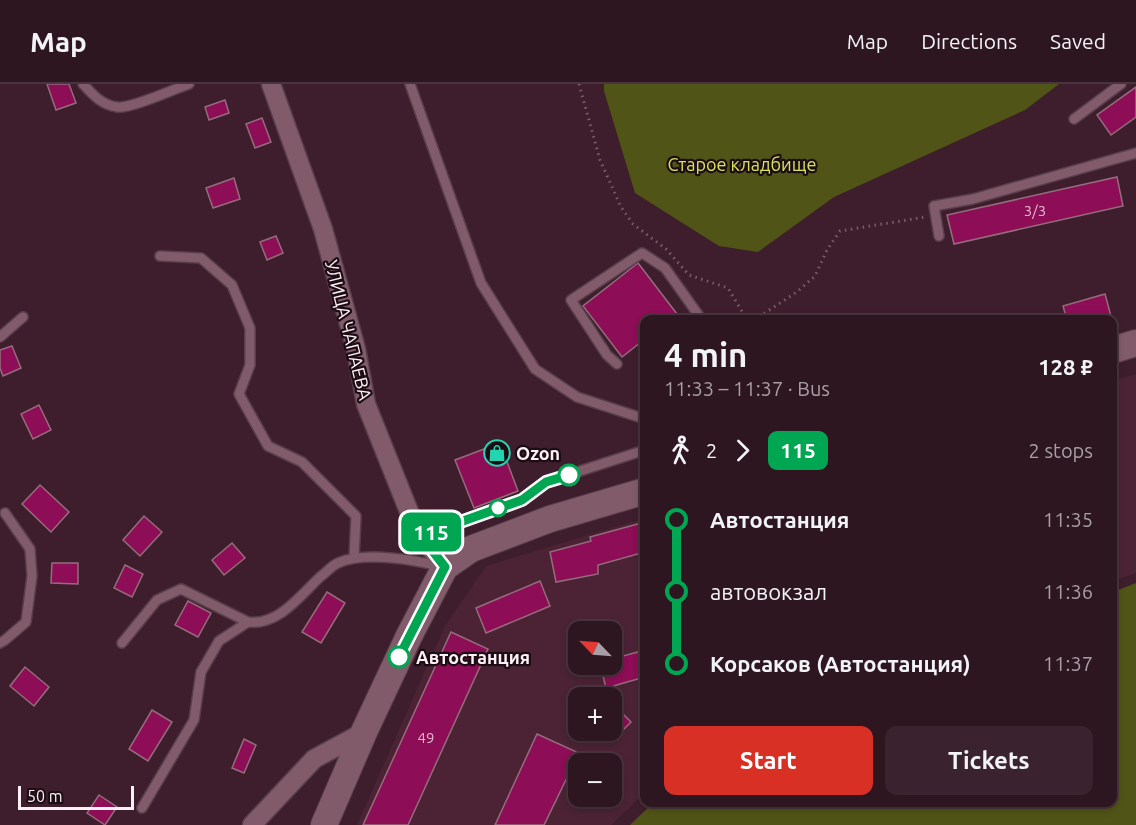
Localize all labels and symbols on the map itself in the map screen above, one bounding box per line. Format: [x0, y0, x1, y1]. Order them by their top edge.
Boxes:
park label: Старое кладбище [668, 154, 816, 174]
house number: 3/3 [1024, 202, 1046, 219]
street label: УЛИЦА ЧАПАЕВА [322, 258, 376, 402]
shop icon: Ozon [482, 438, 512, 468]
place label: Ozon [516, 443, 560, 463]
unlabelled marker [558, 464, 580, 486]
unlabelled marker [489, 499, 507, 517]
line badge: 115 [396, 512, 466, 552]
north arrow [568, 621, 622, 675]
marker: Автостанция [388, 646, 410, 668]
place label: Автостанция [416, 647, 530, 667]
house number: 49 [418, 729, 434, 746]
scale bar [18, 783, 134, 810]

